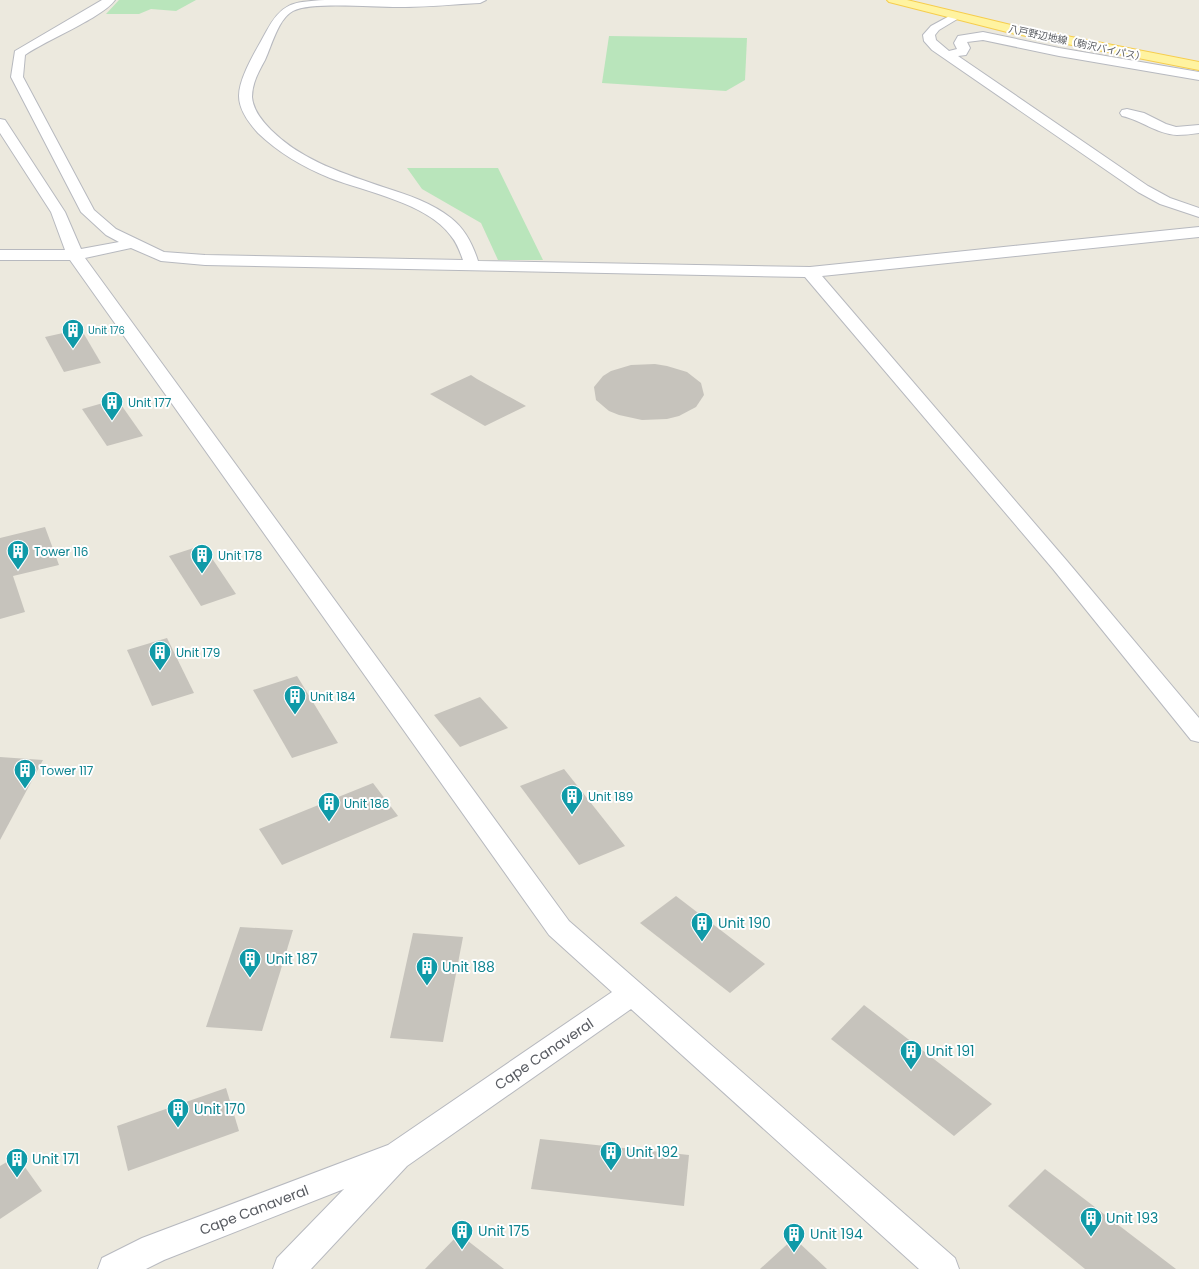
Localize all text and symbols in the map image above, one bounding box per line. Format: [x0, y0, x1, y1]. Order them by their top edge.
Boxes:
street label: 八戸野辺地線（駒沢バイパス） [1007, 21, 1147, 65]
building icon: Unit 176 [60, 317, 86, 350]
place label: Unit 176 [88, 323, 125, 338]
building icon: Unit 177 [99, 389, 125, 422]
place label: Unit 177 [128, 394, 172, 411]
building icon: Tower 116 [5, 538, 31, 571]
building icon: Unit 178 [189, 542, 215, 575]
place label: Tower 116 [34, 543, 88, 560]
place label: Unit 178 [218, 547, 262, 564]
building icon: Unit 179 [147, 639, 173, 672]
place label: Unit 179 [176, 644, 220, 661]
building icon: Unit 184 [282, 683, 308, 716]
place label: Unit 184 [310, 688, 356, 705]
building icon: Tower 117 [12, 757, 38, 790]
place label: Tower 117 [40, 762, 94, 779]
building icon: Unit 189 [559, 783, 585, 816]
place label: Unit 189 [588, 788, 633, 805]
building icon: Unit 186 [316, 790, 342, 823]
place label: Unit 186 [344, 795, 389, 812]
building icon: Unit 190 [689, 910, 715, 943]
place label: Unit 190 [718, 913, 771, 933]
building icon: Unit 187 [237, 946, 263, 979]
place label: Unit 187 [266, 949, 318, 969]
building icon: Unit 188 [414, 954, 440, 987]
place label: Unit 188 [442, 957, 495, 977]
street label: Cape Canaveral [491, 1013, 597, 1095]
building icon: Unit 191 [898, 1038, 924, 1071]
place label: Unit 191 [926, 1041, 974, 1061]
building icon: Unit 170 [165, 1096, 191, 1129]
place label: Unit 170 [194, 1099, 246, 1119]
building icon: Unit 192 [598, 1139, 624, 1172]
place label: Unit 192 [626, 1142, 678, 1162]
building icon: Unit 171 [4, 1146, 30, 1179]
place label: Unit 171 [32, 1149, 79, 1169]
street label: Cape Canaveral [196, 1180, 312, 1240]
building icon: Unit 193 [1078, 1205, 1104, 1238]
place label: Unit 193 [1106, 1208, 1158, 1228]
building icon: Unit 175 [449, 1218, 475, 1251]
place label: Unit 175 [478, 1221, 530, 1241]
building icon: Unit 194 [781, 1221, 807, 1254]
place label: Unit 194 [810, 1224, 863, 1244]

